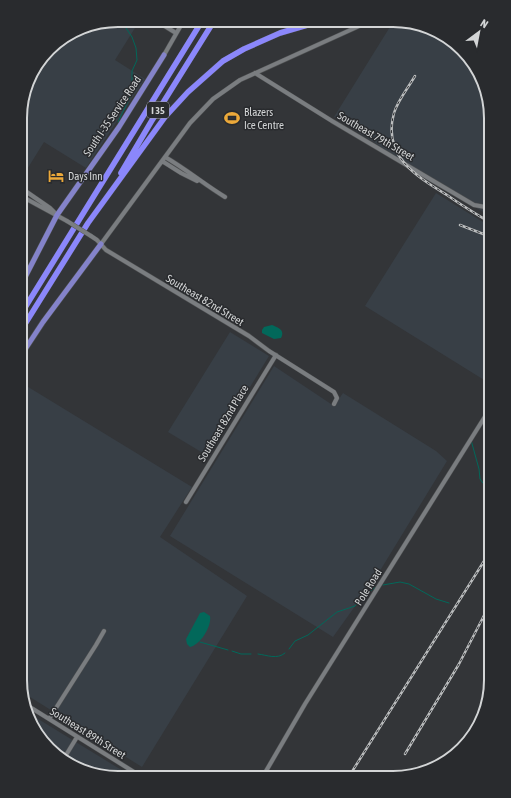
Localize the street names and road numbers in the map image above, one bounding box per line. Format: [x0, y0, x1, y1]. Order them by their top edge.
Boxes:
street label: South I-35 Service Road [81, 74, 143, 158]
road number: I 35 [147, 102, 169, 118]
street label: Southeast 79th Street [335, 109, 417, 163]
street label: Southeast 82nd Street [164, 272, 246, 328]
street label: Southeast 82nd Place [195, 383, 251, 463]
street label: Pole Road [352, 567, 384, 607]
street label: Southeast 89th Street [48, 705, 128, 761]

